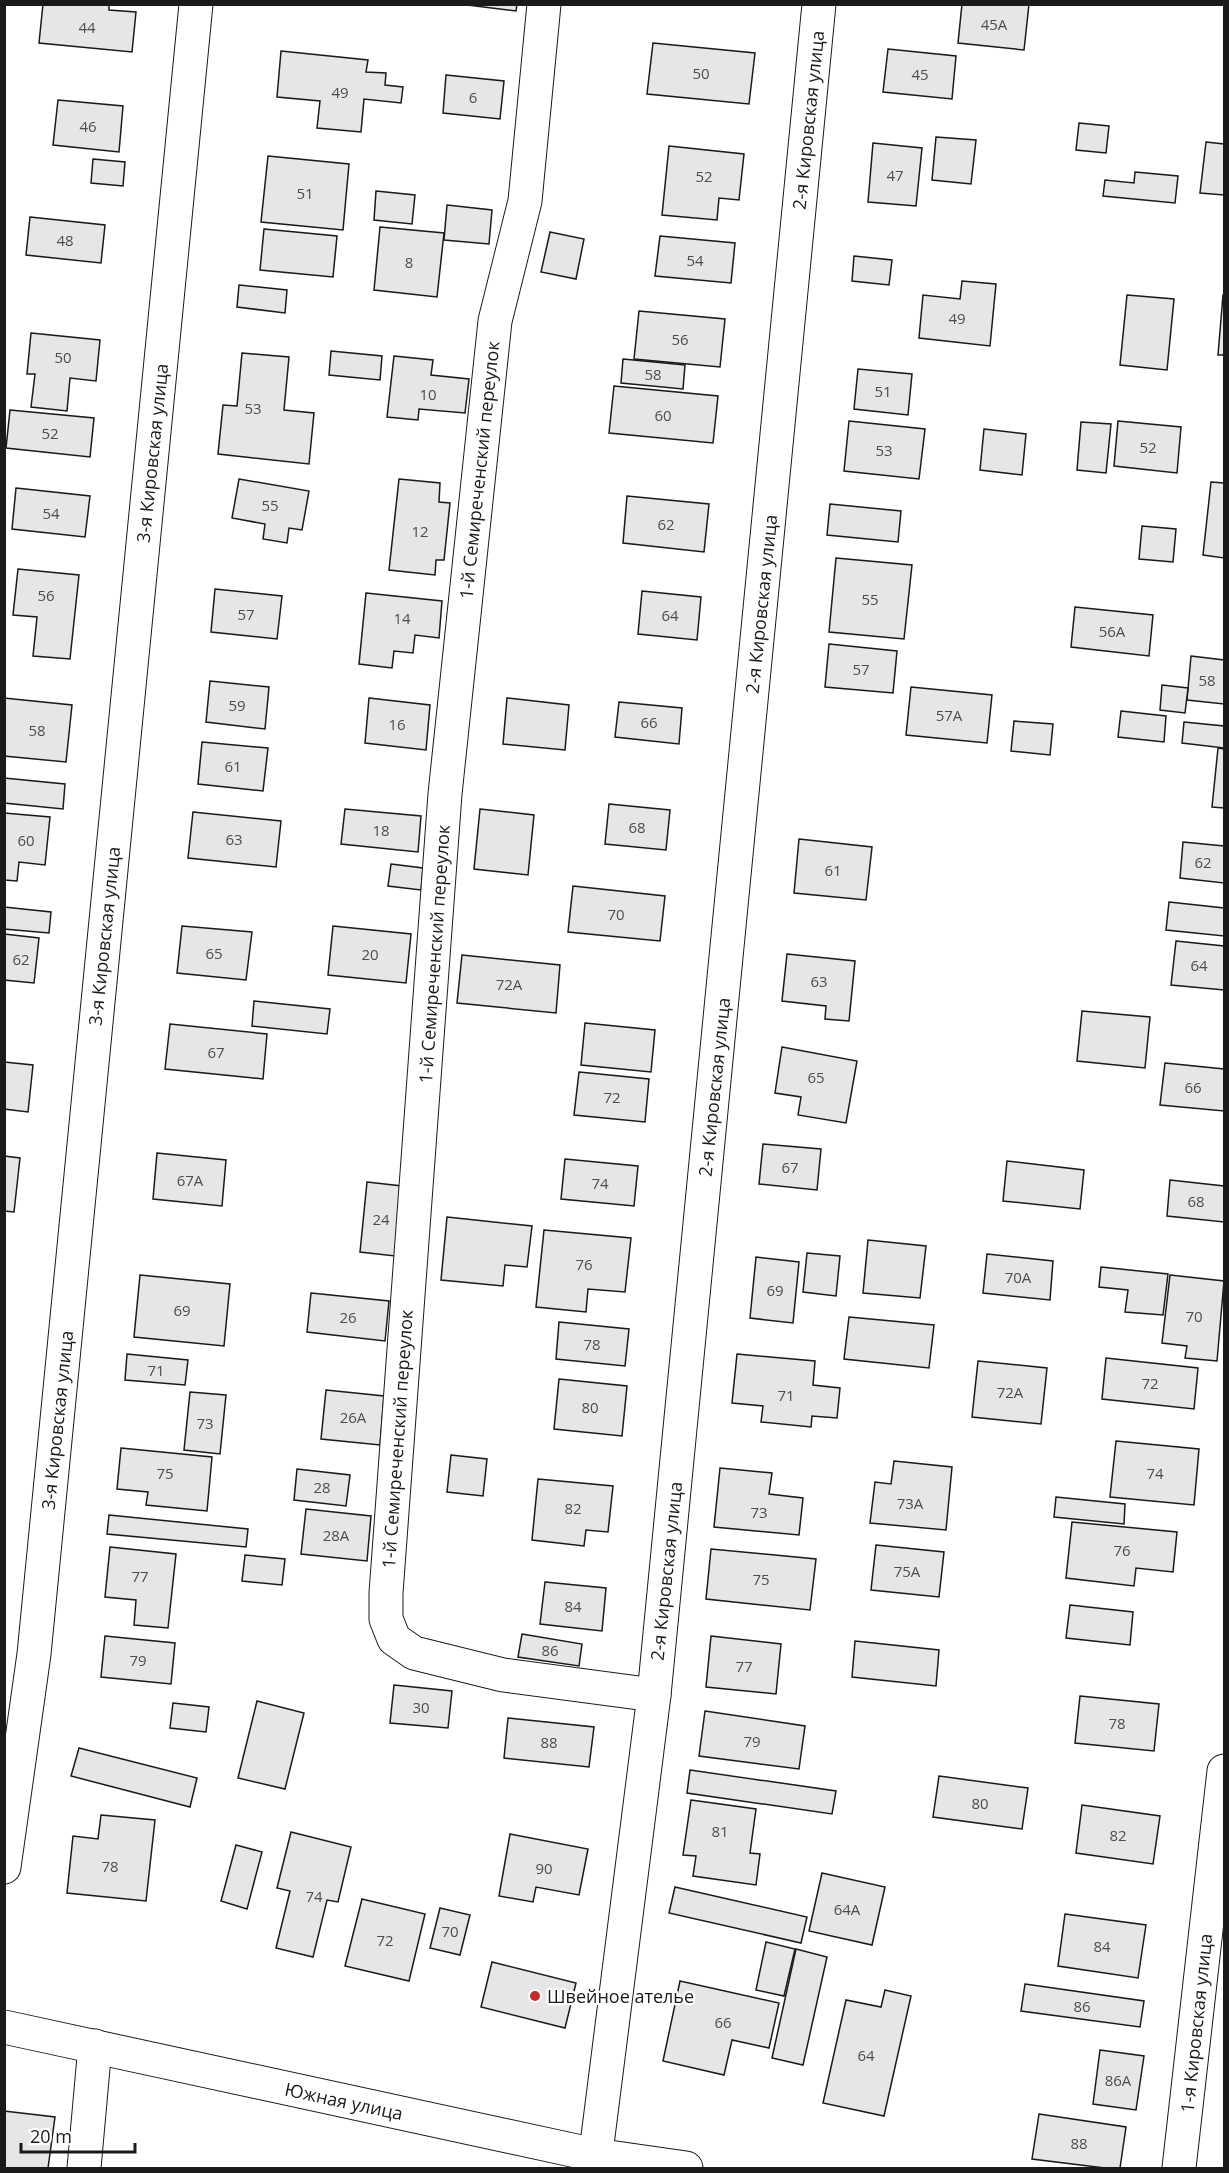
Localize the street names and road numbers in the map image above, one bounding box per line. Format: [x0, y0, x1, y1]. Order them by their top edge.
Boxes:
street label: 2-я Кировская улица [787, 29, 829, 211]
street label: 1-й Семиреченский переулок [454, 339, 505, 600]
street label: 3-я Кировская улица [131, 362, 173, 544]
street label: 2-я Кировская улица [740, 513, 782, 695]
street label: 1-й Семиреченский переулок [413, 823, 455, 1084]
street label: 3-я Кировская улица [83, 845, 125, 1027]
street label: 2-я Кировская улица [693, 996, 735, 1178]
street label: 1-й Семиреченский переулок [376, 1308, 418, 1569]
street label: 3-я Кировская улица [36, 1329, 78, 1511]
street label: 2-я Кировская улица [645, 1480, 687, 1662]
street label: 1-я Кировская улица [1175, 1932, 1217, 2114]
street label: Южная улица [283, 2077, 405, 2125]

